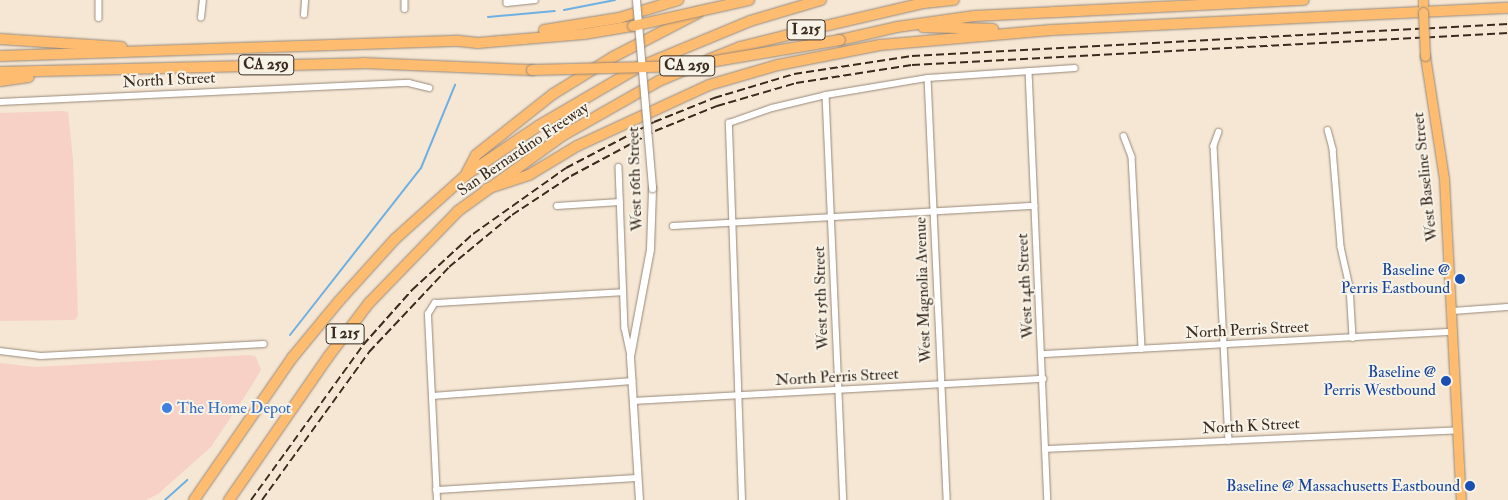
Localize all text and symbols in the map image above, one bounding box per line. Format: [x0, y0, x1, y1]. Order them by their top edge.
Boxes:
road number: I 215 [786, 18, 826, 42]
road number: CA 259 [237, 52, 295, 78]
road number: CA 259 [658, 54, 716, 78]
street label: North I Street [122, 68, 216, 92]
street label: San Bernardino Freeway [454, 98, 592, 200]
street label: West Baseline Street [1409, 111, 1441, 243]
street label: West 16th Street [624, 126, 646, 232]
street label: West Magnolia Avenue [911, 217, 935, 363]
street label: West 14th Street [1013, 233, 1037, 339]
street label: West 15th Street [810, 246, 832, 350]
place label: Baseline @ Perris Eastbound [1341, 260, 1450, 298]
marker: Baseline @ Perris Eastbound [1454, 273, 1466, 285]
street label: North Perris Street [1185, 317, 1309, 343]
road number: I 215 [325, 322, 365, 346]
place label: Baseline @ Perris Westbound [1323, 362, 1436, 400]
street label: North Perris Street [775, 364, 899, 390]
marker: Baseline @ Perris Westbound [1440, 375, 1452, 387]
place label: The Home Depot [177, 398, 291, 418]
marker: The Home Depot [161, 402, 173, 414]
street label: North K Street [1202, 414, 1300, 438]
place label: Baseline @ Massachusetts Eastbound [1226, 476, 1460, 496]
marker: Baseline @ Massachusetts Eastbound [1464, 480, 1476, 492]

